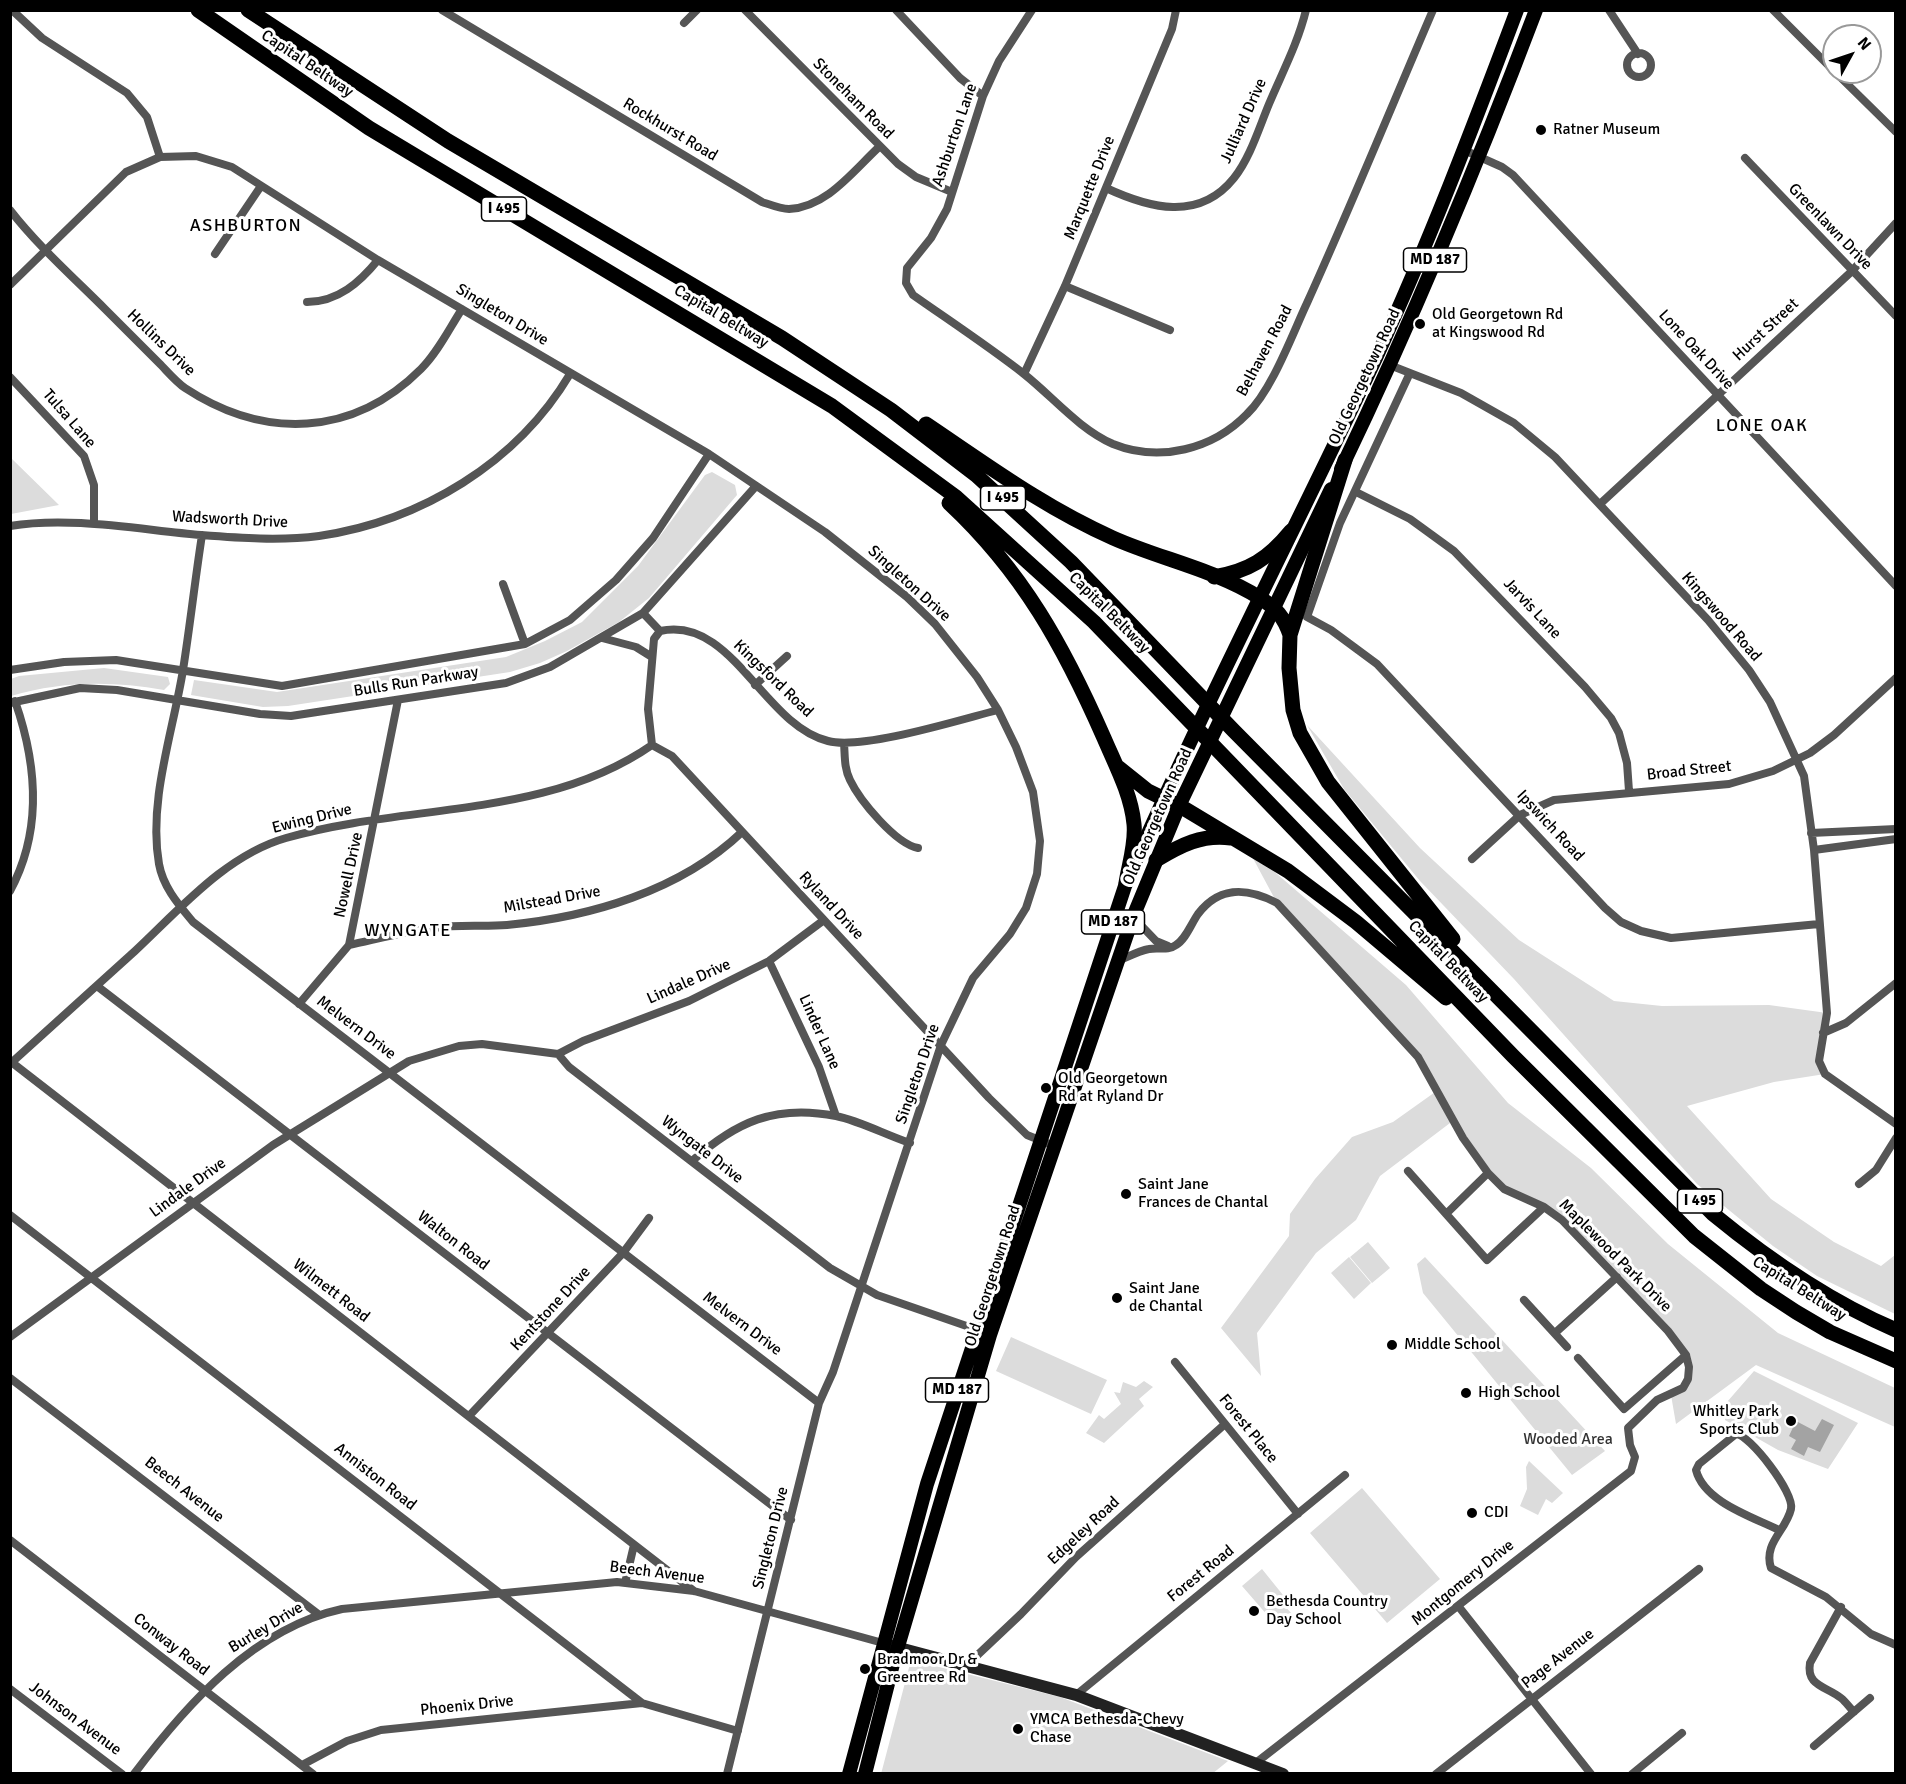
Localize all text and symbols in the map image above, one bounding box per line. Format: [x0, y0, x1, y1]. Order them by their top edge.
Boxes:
north arrow [1822, 24, 1882, 84]
street label: Capital Beltway [257, 26, 357, 102]
text: N [1853, 33, 1875, 54]
street label: Stoneham Road [808, 54, 898, 144]
street label: Julliard Drive [1217, 76, 1271, 166]
street label: Ashburton Lane [928, 81, 982, 189]
street label: Rockhurst Road [619, 94, 721, 166]
place label: Ratner Museum [1553, 120, 1660, 140]
marker: Ratner Museum [1534, 123, 1548, 137]
street label: Marquette Drive [1060, 133, 1120, 243]
street label: Greenlawn Drive [1784, 180, 1876, 274]
road number: I 495 [482, 197, 526, 221]
district label: ASHBURTON [190, 215, 302, 237]
road number: MD 187 [1404, 248, 1466, 272]
street label: Singleton Drive [452, 280, 552, 350]
street label: Capital Beltway [670, 281, 772, 353]
street label: Hurst Street [1729, 295, 1803, 365]
street label: Belhaven Road [1233, 302, 1297, 400]
place label: Old Georgetown Rd at Kingswood Rd [1432, 305, 1563, 343]
street label: Hollins Drive [123, 306, 199, 380]
street label: Old Georgetown Road [1325, 306, 1405, 448]
street label: Lone Oak Drive [1654, 306, 1738, 394]
marker: Old Georgetown Rd at Kingswood Rd [1413, 317, 1427, 331]
street label: Tulsa Lane [38, 386, 100, 452]
district label: LONE OAK [1716, 415, 1808, 437]
road number: I 495 [980, 486, 1026, 510]
street label: Wadsworth Drive [172, 507, 288, 533]
street label: Singleton Drive [864, 542, 954, 626]
street label: Capital Beltway [1064, 568, 1154, 658]
street label: Kingswood Road [1677, 568, 1765, 666]
street label: Jarvis Lane [1499, 575, 1565, 643]
street label: Kingsford Road [729, 636, 817, 722]
street label: Bulls Run Parkway [352, 663, 480, 701]
street label: Old Georgetown Road [1119, 746, 1197, 888]
street label: Broad Street [1646, 757, 1732, 785]
street label: Ipswich Road [1512, 786, 1588, 866]
street label: Ewing Drive [270, 800, 354, 838]
street label: Nowell Drive [331, 830, 367, 920]
street label: Ryland Drive [795, 868, 867, 944]
street label: Milstead Drive [502, 882, 602, 918]
road number: MD 187 [1082, 910, 1144, 934]
street label: Capital Beltway [1404, 917, 1492, 1007]
district label: WYNGATE [364, 920, 452, 942]
street label: Lindale Drive [644, 955, 734, 1009]
street label: Melvern Drive [313, 992, 399, 1064]
street label: Linder Lane [794, 992, 844, 1072]
street label: Singleton Drive [892, 1021, 944, 1127]
place label: Old Georgetown Rd at Ryland Dr [1058, 1069, 1168, 1107]
marker: Old Georgetown Rd at Ryland Dr [1039, 1081, 1053, 1095]
street label: Wyngate Drive [657, 1112, 747, 1188]
street label: Lindale Drive [146, 1154, 230, 1222]
place label: Saint Jane Frances de Chantal [1138, 1175, 1268, 1213]
marker: Saint Jane Frances de Chantal [1119, 1187, 1133, 1201]
road number: I 495 [1678, 1189, 1722, 1213]
street label: Maplewood Park Drive [1555, 1196, 1675, 1316]
street label: Old Georgetown Road [961, 1203, 1025, 1349]
street label: Walton Road [413, 1207, 493, 1275]
street label: Capital Beltway [1749, 1253, 1849, 1325]
street label: Wilmett Road [289, 1255, 373, 1327]
street label: Kentstone Drive [507, 1263, 595, 1355]
place label: Saint Jane de Chantal [1129, 1279, 1203, 1317]
street label: Melvern Drive [699, 1288, 785, 1360]
marker: Saint Jane de Chantal [1110, 1291, 1124, 1305]
place label: Middle School [1404, 1335, 1501, 1355]
marker: Middle School [1385, 1338, 1399, 1352]
road number: MD 187 [926, 1378, 988, 1402]
place label: High School [1478, 1383, 1560, 1403]
marker: High School [1459, 1386, 1473, 1400]
street label: Forest Place [1214, 1391, 1282, 1467]
place label: Whitley Park Sports Club [1693, 1402, 1779, 1440]
marker: Whitley Park Sports Club [1784, 1414, 1798, 1428]
park label: Wooded Area [1523, 1430, 1613, 1450]
street label: Anniston Road [330, 1439, 420, 1515]
street label: Beech Avenue [140, 1453, 228, 1527]
street label: Singleton Drive [749, 1485, 793, 1591]
street label: Edgeley Road [1044, 1493, 1124, 1569]
place label: CDI [1484, 1503, 1509, 1523]
marker: CDI [1465, 1506, 1479, 1520]
street label: Montgomery Drive [1408, 1536, 1518, 1630]
street label: Forest Road [1164, 1541, 1238, 1607]
street label: Beech Avenue [608, 1558, 706, 1588]
place label: Bethesda Country Day School [1266, 1592, 1388, 1630]
street label: Burley Drive [225, 1598, 307, 1658]
marker: Bethesda Country Day School [1247, 1604, 1261, 1618]
street label: Conway Road [129, 1609, 213, 1681]
street label: Page Avenue [1518, 1625, 1598, 1693]
place label: Bradmoor Dr & Greentree Rd [877, 1650, 977, 1688]
marker: Bradmoor Dr & Greentree Rd [858, 1662, 872, 1676]
street label: Johnson Avenue [25, 1678, 125, 1760]
street label: Phoenix Drive [419, 1692, 515, 1720]
place label: YMCA Bethesda-Chevy Chase [1030, 1710, 1184, 1748]
marker: YMCA Bethesda-Chevy Chase [1011, 1722, 1025, 1736]

